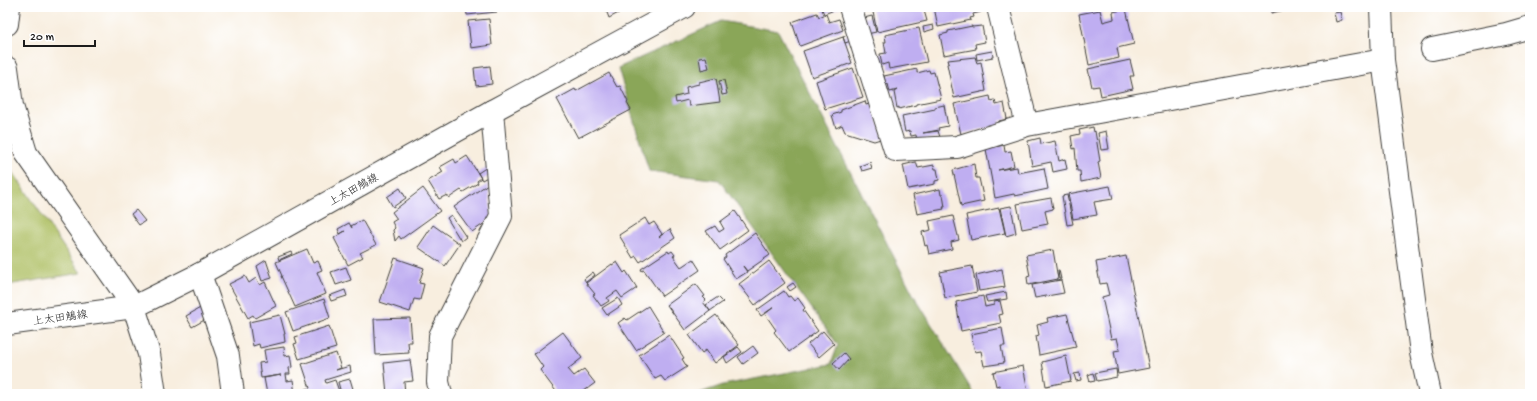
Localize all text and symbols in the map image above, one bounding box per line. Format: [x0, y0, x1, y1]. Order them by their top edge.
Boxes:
scale bar [24, 22, 95, 48]
text: 20 m [30, 31, 55, 45]
street label: 上太田鵤線 [327, 171, 381, 209]
street label: 上太田鵤線 [32, 308, 88, 329]

